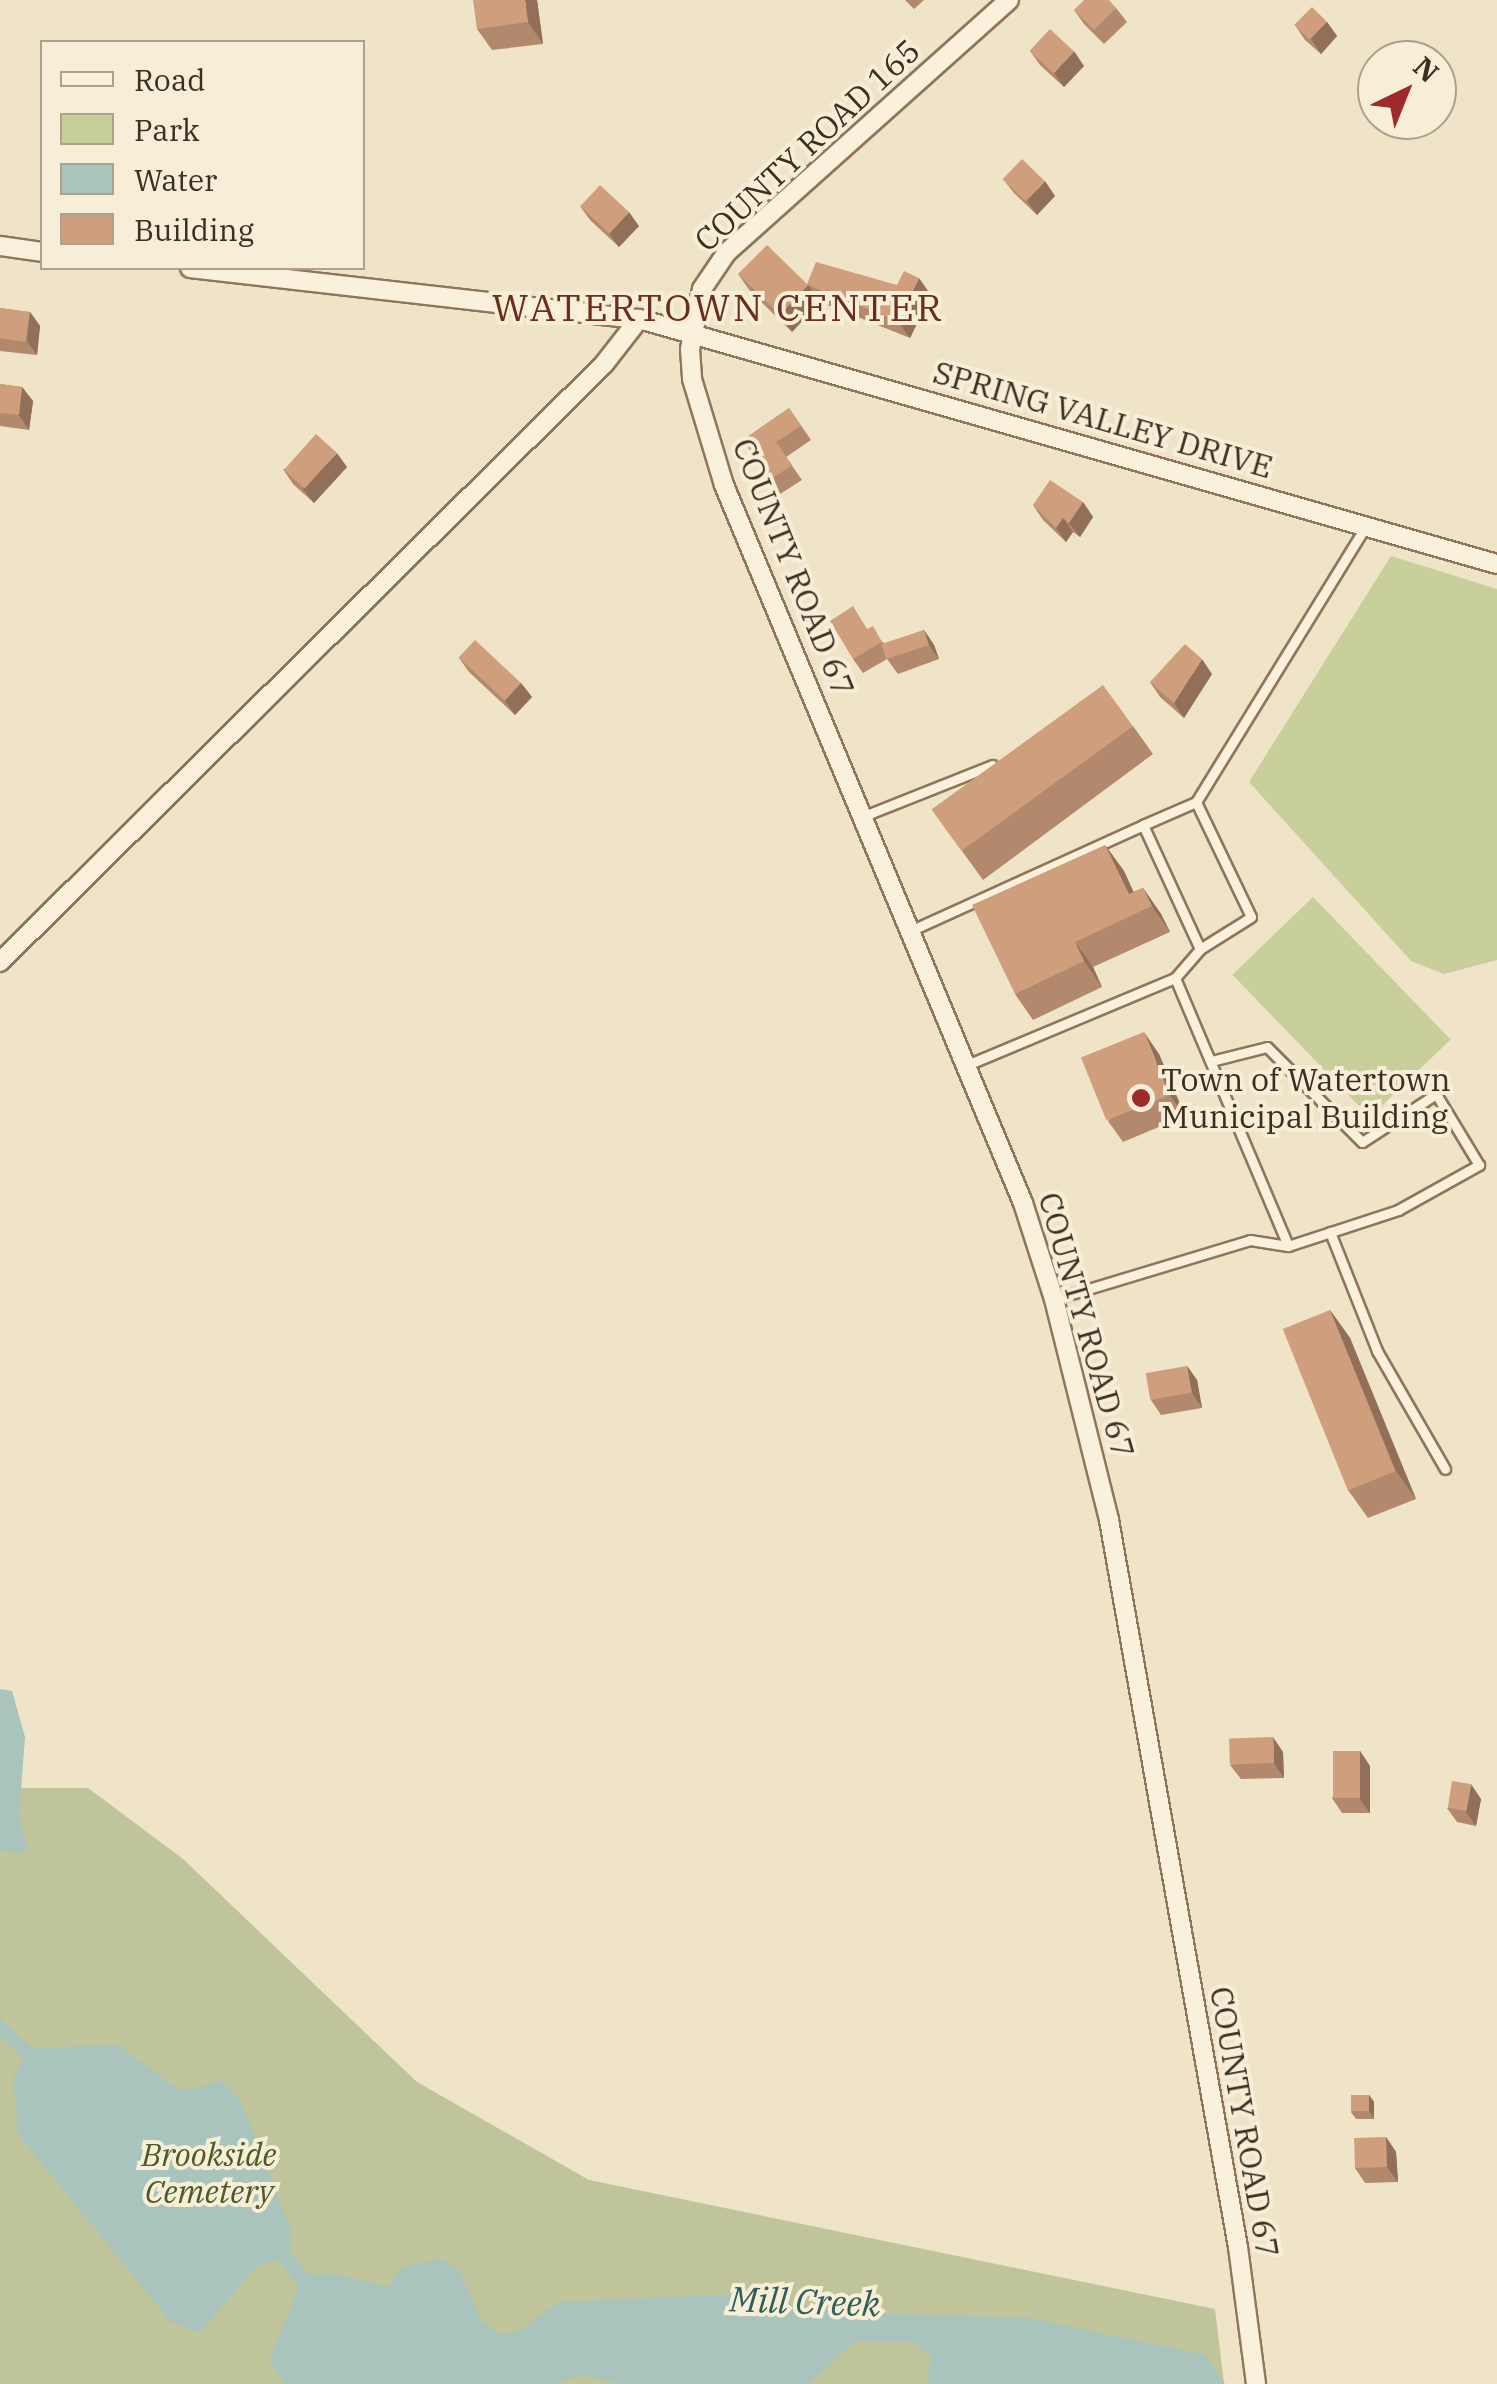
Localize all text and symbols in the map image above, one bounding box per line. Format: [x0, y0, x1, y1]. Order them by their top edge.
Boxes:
street label: COUNTY ROAD 165 [687, 31, 927, 259]
legend [40, 40, 365, 270]
north arrow [1357, 40, 1457, 140]
text: N [1406, 48, 1447, 90]
text: Road [134, 60, 206, 99]
text: Park [134, 110, 200, 149]
text: Water [134, 160, 217, 199]
text: Building [134, 210, 254, 249]
district label: WATERTOWN CENTER [492, 284, 944, 330]
street label: SPRING VALLEY DRIVE [929, 352, 1277, 486]
street label: COUNTY ROAD 67 [725, 433, 863, 701]
place label: Town of Watertown Municipal Building [1161, 1061, 1451, 1136]
marker: Town of Watertown Municipal Building [1130, 1087, 1152, 1109]
street label: COUNTY ROAD 67 [1031, 1188, 1143, 1462]
street label: COUNTY ROAD 67 [1202, 1984, 1288, 2260]
park label: Brookside Cemetery [141, 2136, 277, 2211]
water label: Mill Creek [729, 2277, 881, 2325]

